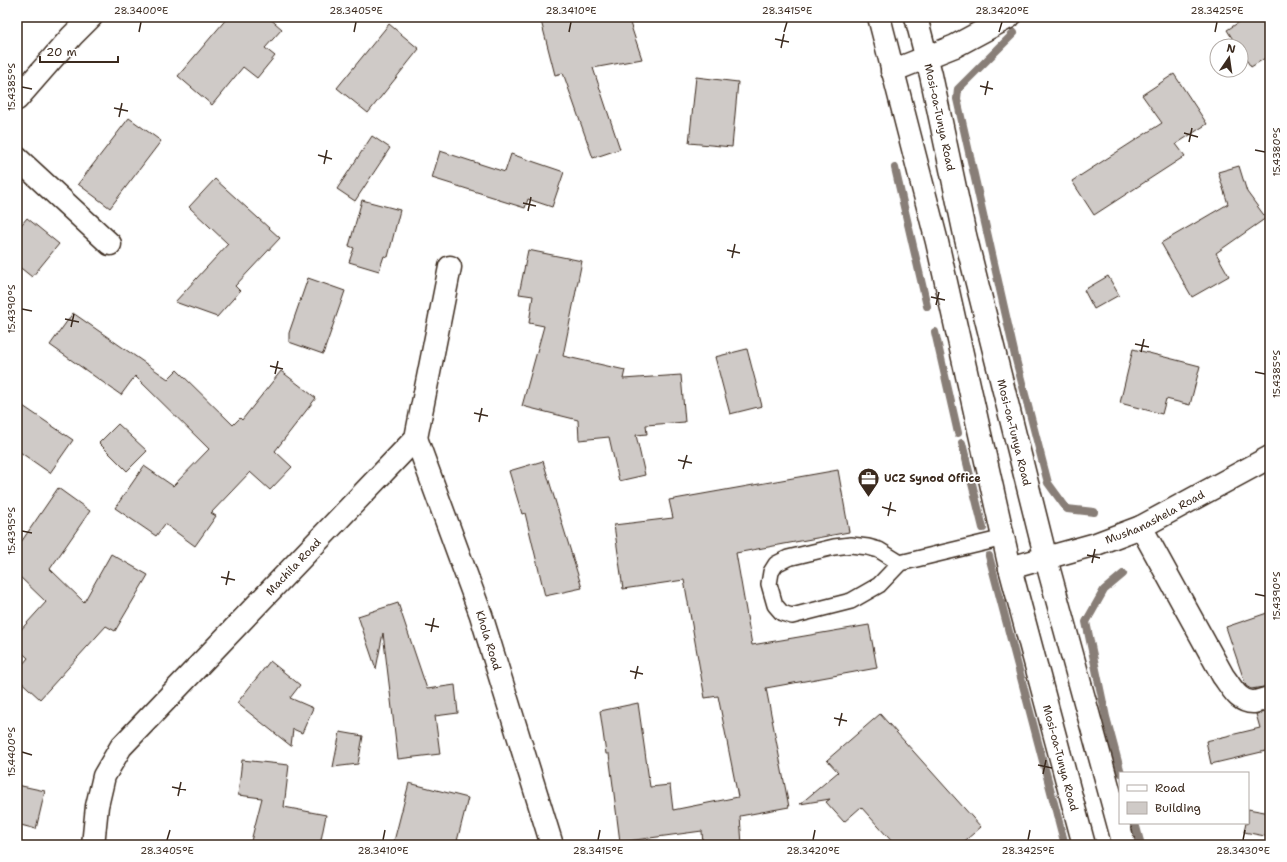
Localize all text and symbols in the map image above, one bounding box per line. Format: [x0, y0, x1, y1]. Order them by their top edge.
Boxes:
text: 28.3400°E [114, 4, 168, 17]
text: 28.3405°E [329, 4, 383, 17]
text: 28.3410°E [545, 4, 597, 17]
text: 28.3415°E [762, 4, 812, 17]
text: 28.3420°E [975, 4, 1029, 17]
text: 28.3425°E [1191, 4, 1243, 17]
scale bar [40, 38, 118, 64]
north arrow [1209, 38, 1249, 78]
text: N [1225, 40, 1237, 57]
text: 20 m [46, 44, 77, 60]
text: 15.4385°S [5, 62, 18, 111]
street label: Mosi-oa-Tunya Road [920, 62, 958, 172]
text: 15.4380°S [1270, 127, 1283, 177]
text: 15.4390°S [5, 284, 18, 333]
text: 15.4385°S [1270, 349, 1283, 398]
street label: Mosi-oa-Tunya Road [993, 378, 1034, 487]
office icon: UCZ Synod Office [856, 465, 882, 498]
place label: UCZ Synod Office [884, 471, 981, 486]
street label: Mushanashela Road [1103, 487, 1207, 548]
text: 15.4395°S [5, 506, 18, 555]
street label: Machila Road [263, 535, 325, 599]
text: 15.4390°S [1270, 571, 1283, 620]
street label: Khola Road [472, 608, 505, 672]
street label: Mosi-oa-Tunya Road [1039, 703, 1082, 813]
text: 15.4400°S [5, 727, 18, 777]
legend [1119, 772, 1249, 824]
text: Road [1155, 780, 1186, 796]
text: Building [1155, 800, 1201, 816]
text: 28.3405°E [140, 844, 194, 857]
text: 28.3410°E [357, 844, 409, 857]
text: 28.3415°E [573, 844, 623, 857]
text: 28.3420°E [786, 844, 840, 857]
text: 28.3425°E [1002, 844, 1054, 857]
text: 28.3430°E [1216, 844, 1270, 857]

